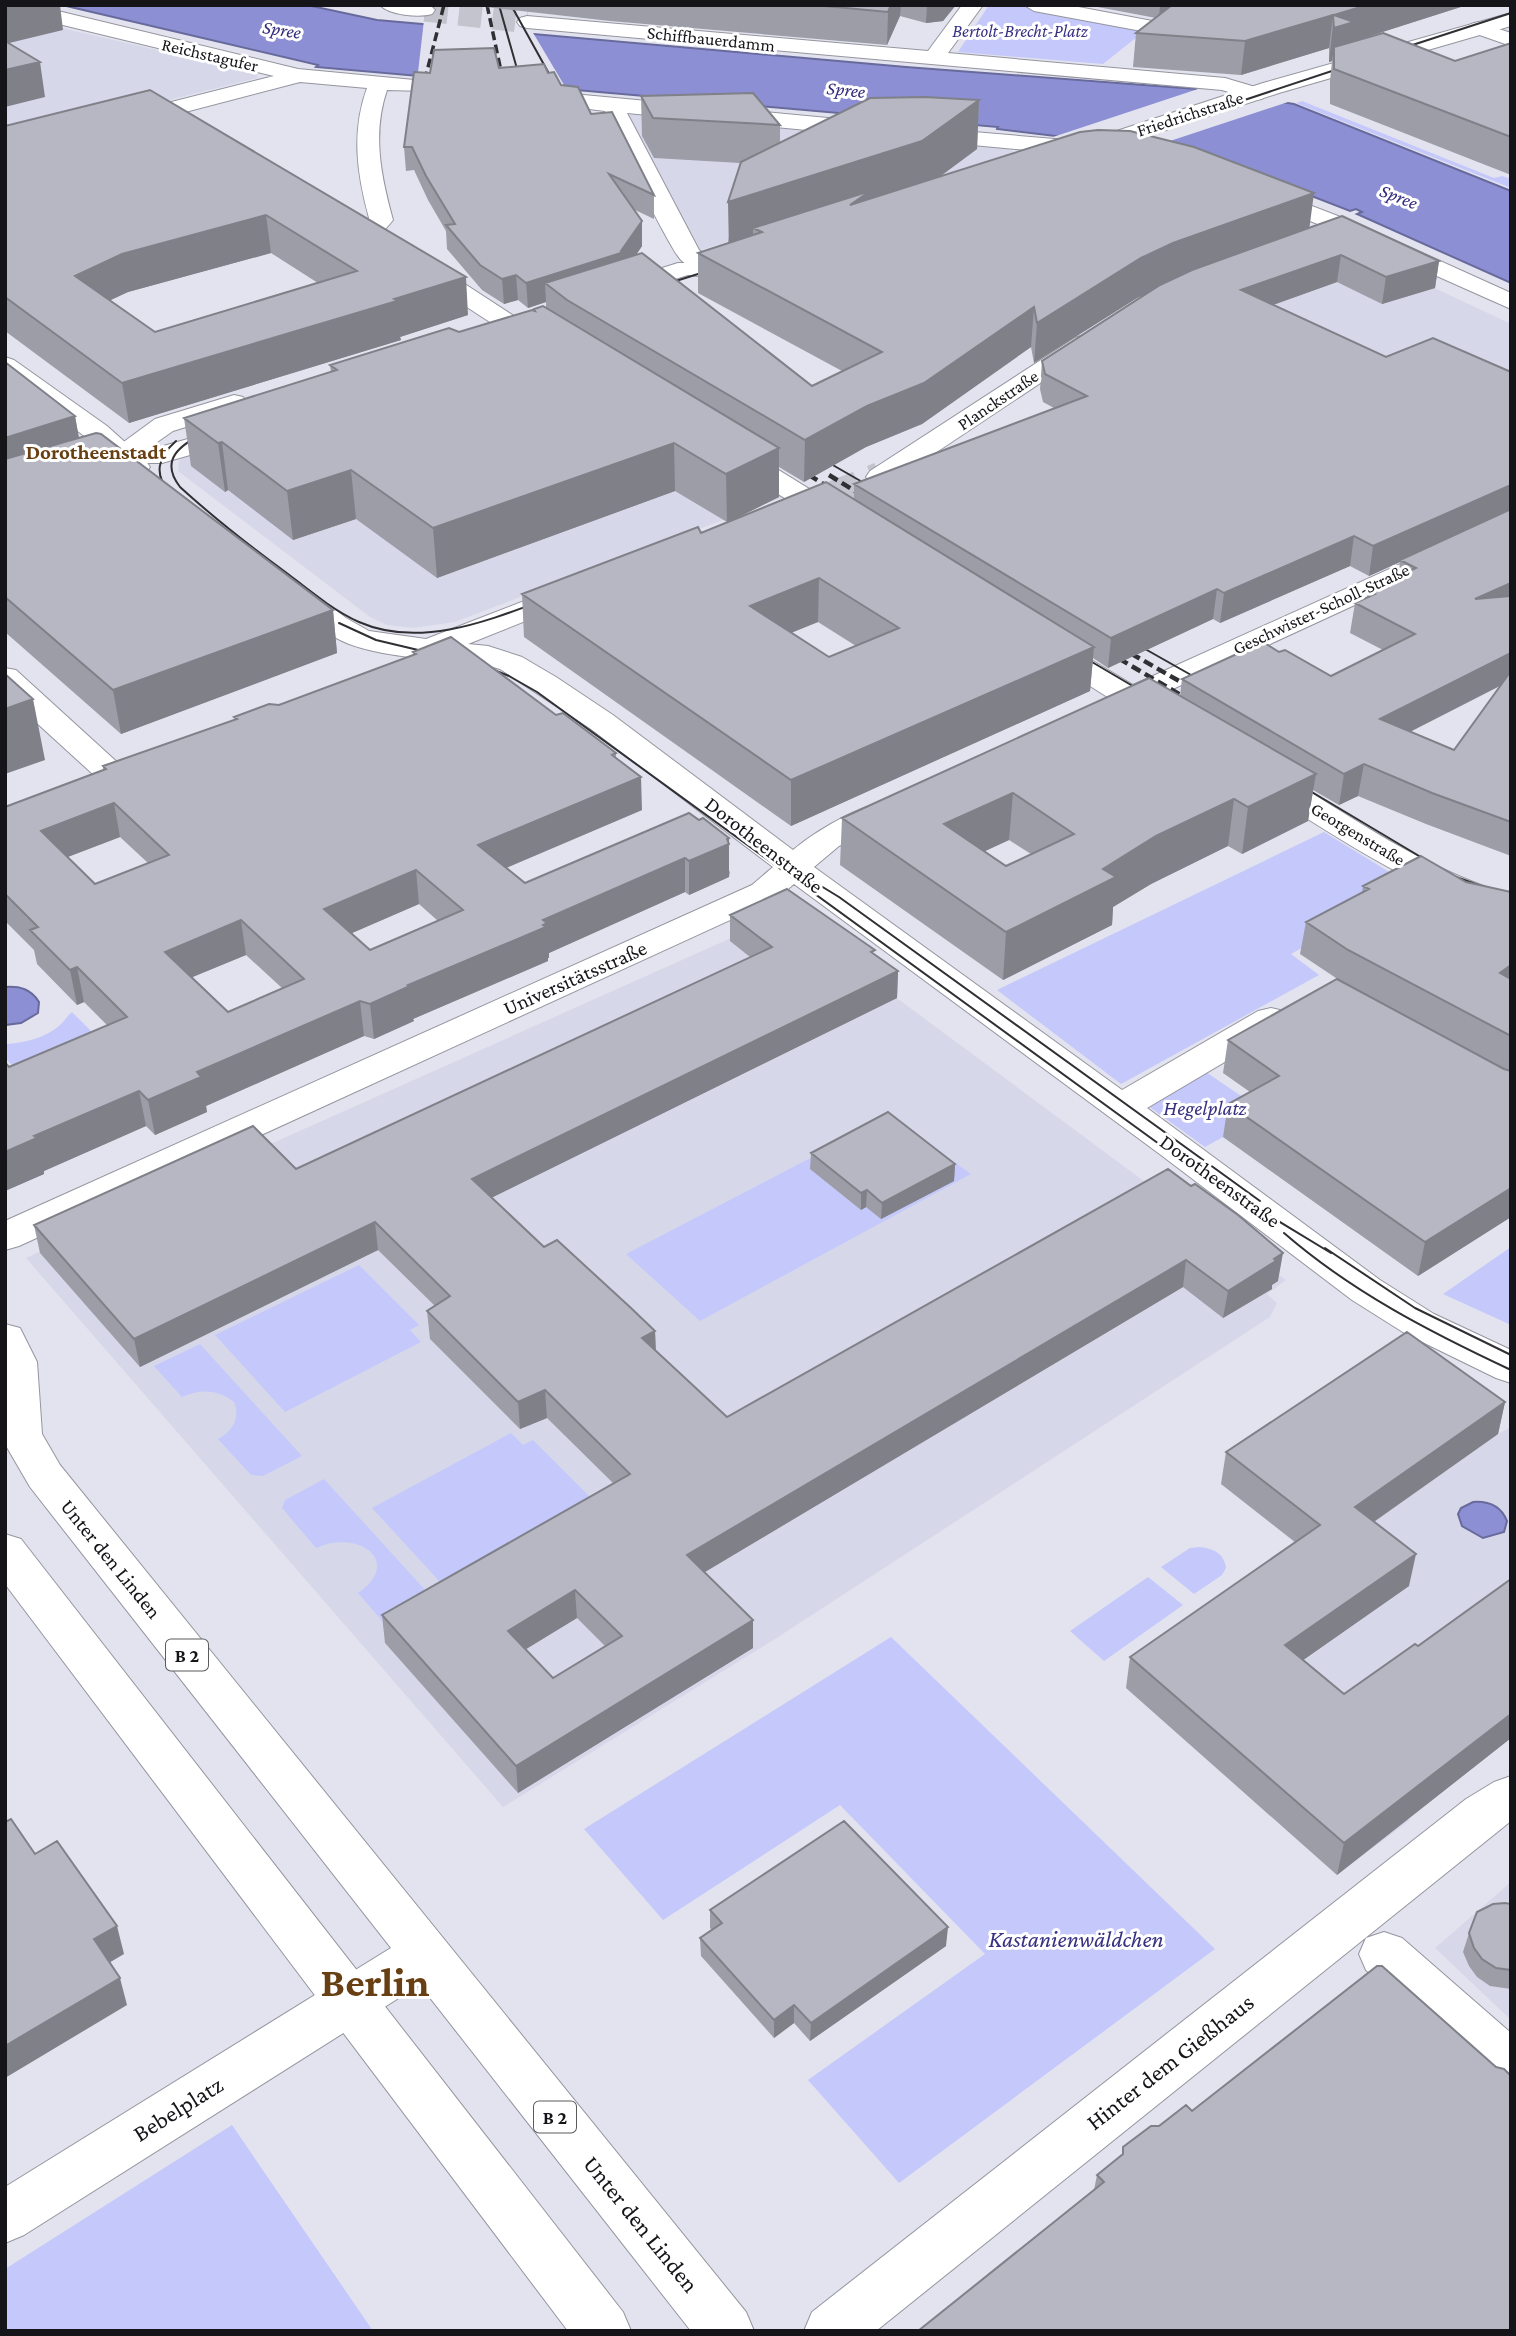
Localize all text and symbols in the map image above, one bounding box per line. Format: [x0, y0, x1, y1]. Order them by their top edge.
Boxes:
water label: Spree [261, 16, 303, 43]
park label: Bertolt-Brecht-Platz [952, 21, 1088, 41]
street label: Schiffbauerdamm [646, 22, 777, 56]
street label: Reichstagufer [160, 34, 261, 76]
water label: Spree [826, 77, 866, 102]
street label: Friedrichstraße [1134, 87, 1246, 141]
water label: Spree [1377, 180, 1421, 213]
street label: Planckstraße [954, 366, 1042, 434]
district label: Dorotheenstadt [26, 440, 167, 464]
street label: Geschwister-Scholl-Straße [1230, 559, 1412, 659]
street label: Dorotheenstraße [700, 792, 828, 898]
street label: Georgenstraße [1307, 798, 1409, 870]
street label: Universitätsstraße [499, 936, 651, 1020]
park label: Hegelplatz [1163, 1096, 1248, 1120]
street label: Dorotheenstraße [1155, 1129, 1285, 1233]
street label: Unter den Linden [56, 1494, 166, 1624]
road number: B 2 [166, 1639, 208, 1670]
park label: Kastanienwäldchen [988, 1925, 1164, 1952]
district label: Berlin [320, 1958, 430, 2005]
street label: Hinter dem Gießhaus [1081, 1988, 1259, 2135]
street label: Bebelplatz [128, 2070, 228, 2147]
road number: B 2 [534, 2102, 576, 2132]
street label: Unter den Linden [578, 2150, 705, 2297]

